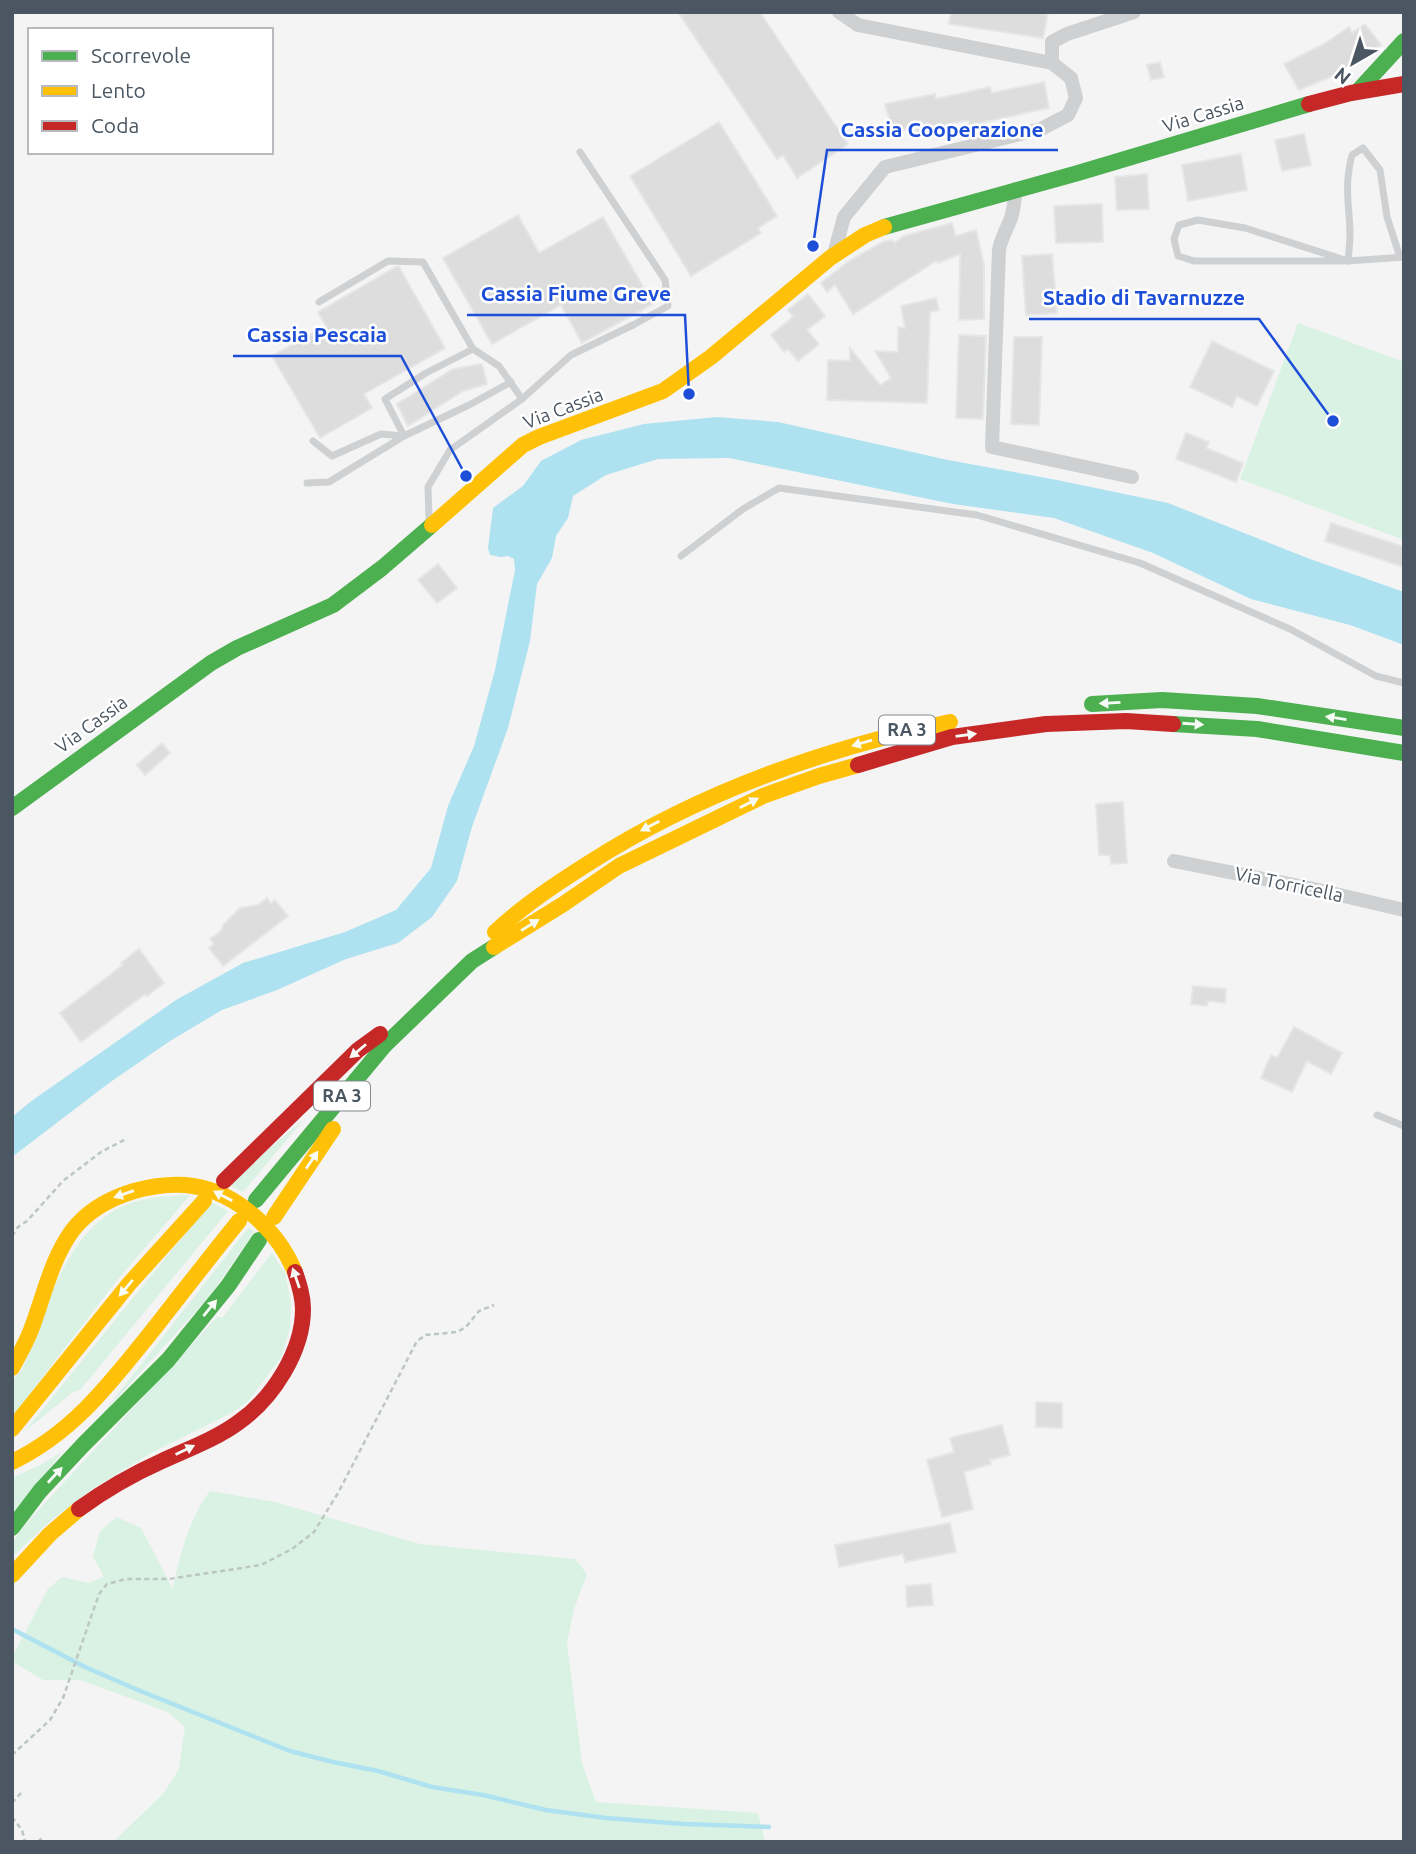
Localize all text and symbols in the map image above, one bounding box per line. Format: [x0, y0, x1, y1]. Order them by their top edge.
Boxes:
legend [28, 28, 273, 154]
north arrow [1318, 28, 1388, 98]
text: Scorrevole [91, 43, 191, 67]
text: N [1330, 63, 1355, 89]
text: Lento [91, 78, 146, 102]
street label: Via Cassia [1160, 91, 1246, 137]
callout: Cassia Cooperazione [827, 108, 1058, 150]
text: Coda [91, 113, 139, 137]
text: Cassia Cooperazione [840, 117, 1044, 141]
callout: Cassia Fiume Greve [467, 273, 685, 315]
callout: Stadio di Tavarnuzze [1029, 277, 1259, 319]
text: Cassia Fiume Greve [481, 281, 671, 305]
text: Stadio di Tavarnuzze [1043, 285, 1245, 309]
callout: Cassia Pescaia [233, 314, 401, 356]
text: Cassia Pescaia [247, 322, 387, 346]
street label: Via Cassia [520, 383, 606, 433]
street label: Via Cassia [51, 690, 131, 758]
one-way arrow [1099, 698, 1121, 709]
one-way arrow [1325, 712, 1347, 723]
road number: RA 3 [879, 716, 935, 744]
one-way arrow [1182, 719, 1204, 730]
one-way arrow [955, 730, 977, 741]
one-way arrow [851, 739, 872, 749]
one-way arrow [739, 797, 759, 808]
one-way arrow [640, 821, 660, 832]
street label: Via Torricella [1233, 862, 1345, 906]
one-way arrow [520, 918, 539, 931]
one-way arrow [349, 1043, 367, 1059]
road number: RA 3 [314, 1082, 370, 1111]
one-way arrow [306, 1151, 319, 1170]
one-way arrow [114, 1189, 135, 1200]
one-way arrow [213, 1190, 233, 1201]
one-way arrow [290, 1267, 301, 1288]
one-way arrow [119, 1280, 134, 1297]
one-way arrow [202, 1300, 217, 1317]
one-way arrow [175, 1445, 195, 1456]
one-way arrow [47, 1467, 63, 1484]

